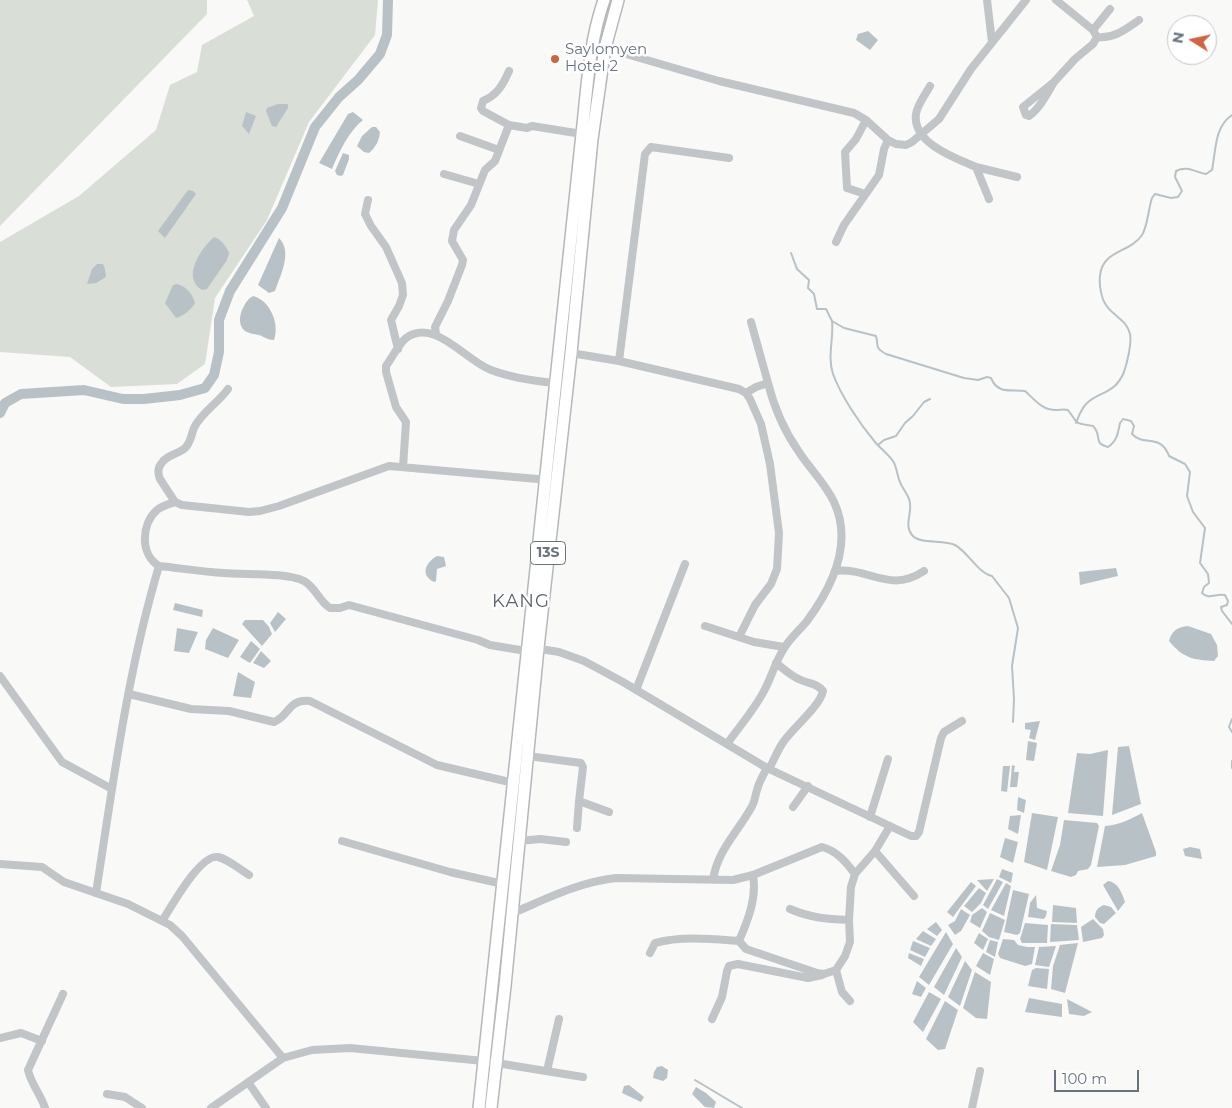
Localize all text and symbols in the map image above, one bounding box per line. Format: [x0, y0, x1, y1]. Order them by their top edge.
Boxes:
north arrow [1167, 15, 1217, 65]
text: N [1168, 30, 1188, 45]
place label: Saylomyen Hotel 2 [565, 41, 647, 76]
marker: Saylomyen Hotel 2 [549, 53, 561, 65]
road number: 13S [530, 542, 566, 564]
district label: KANG [492, 591, 550, 613]
scale bar [1057, 1060, 1142, 1092]
text: 100 m [1062, 1069, 1107, 1088]

